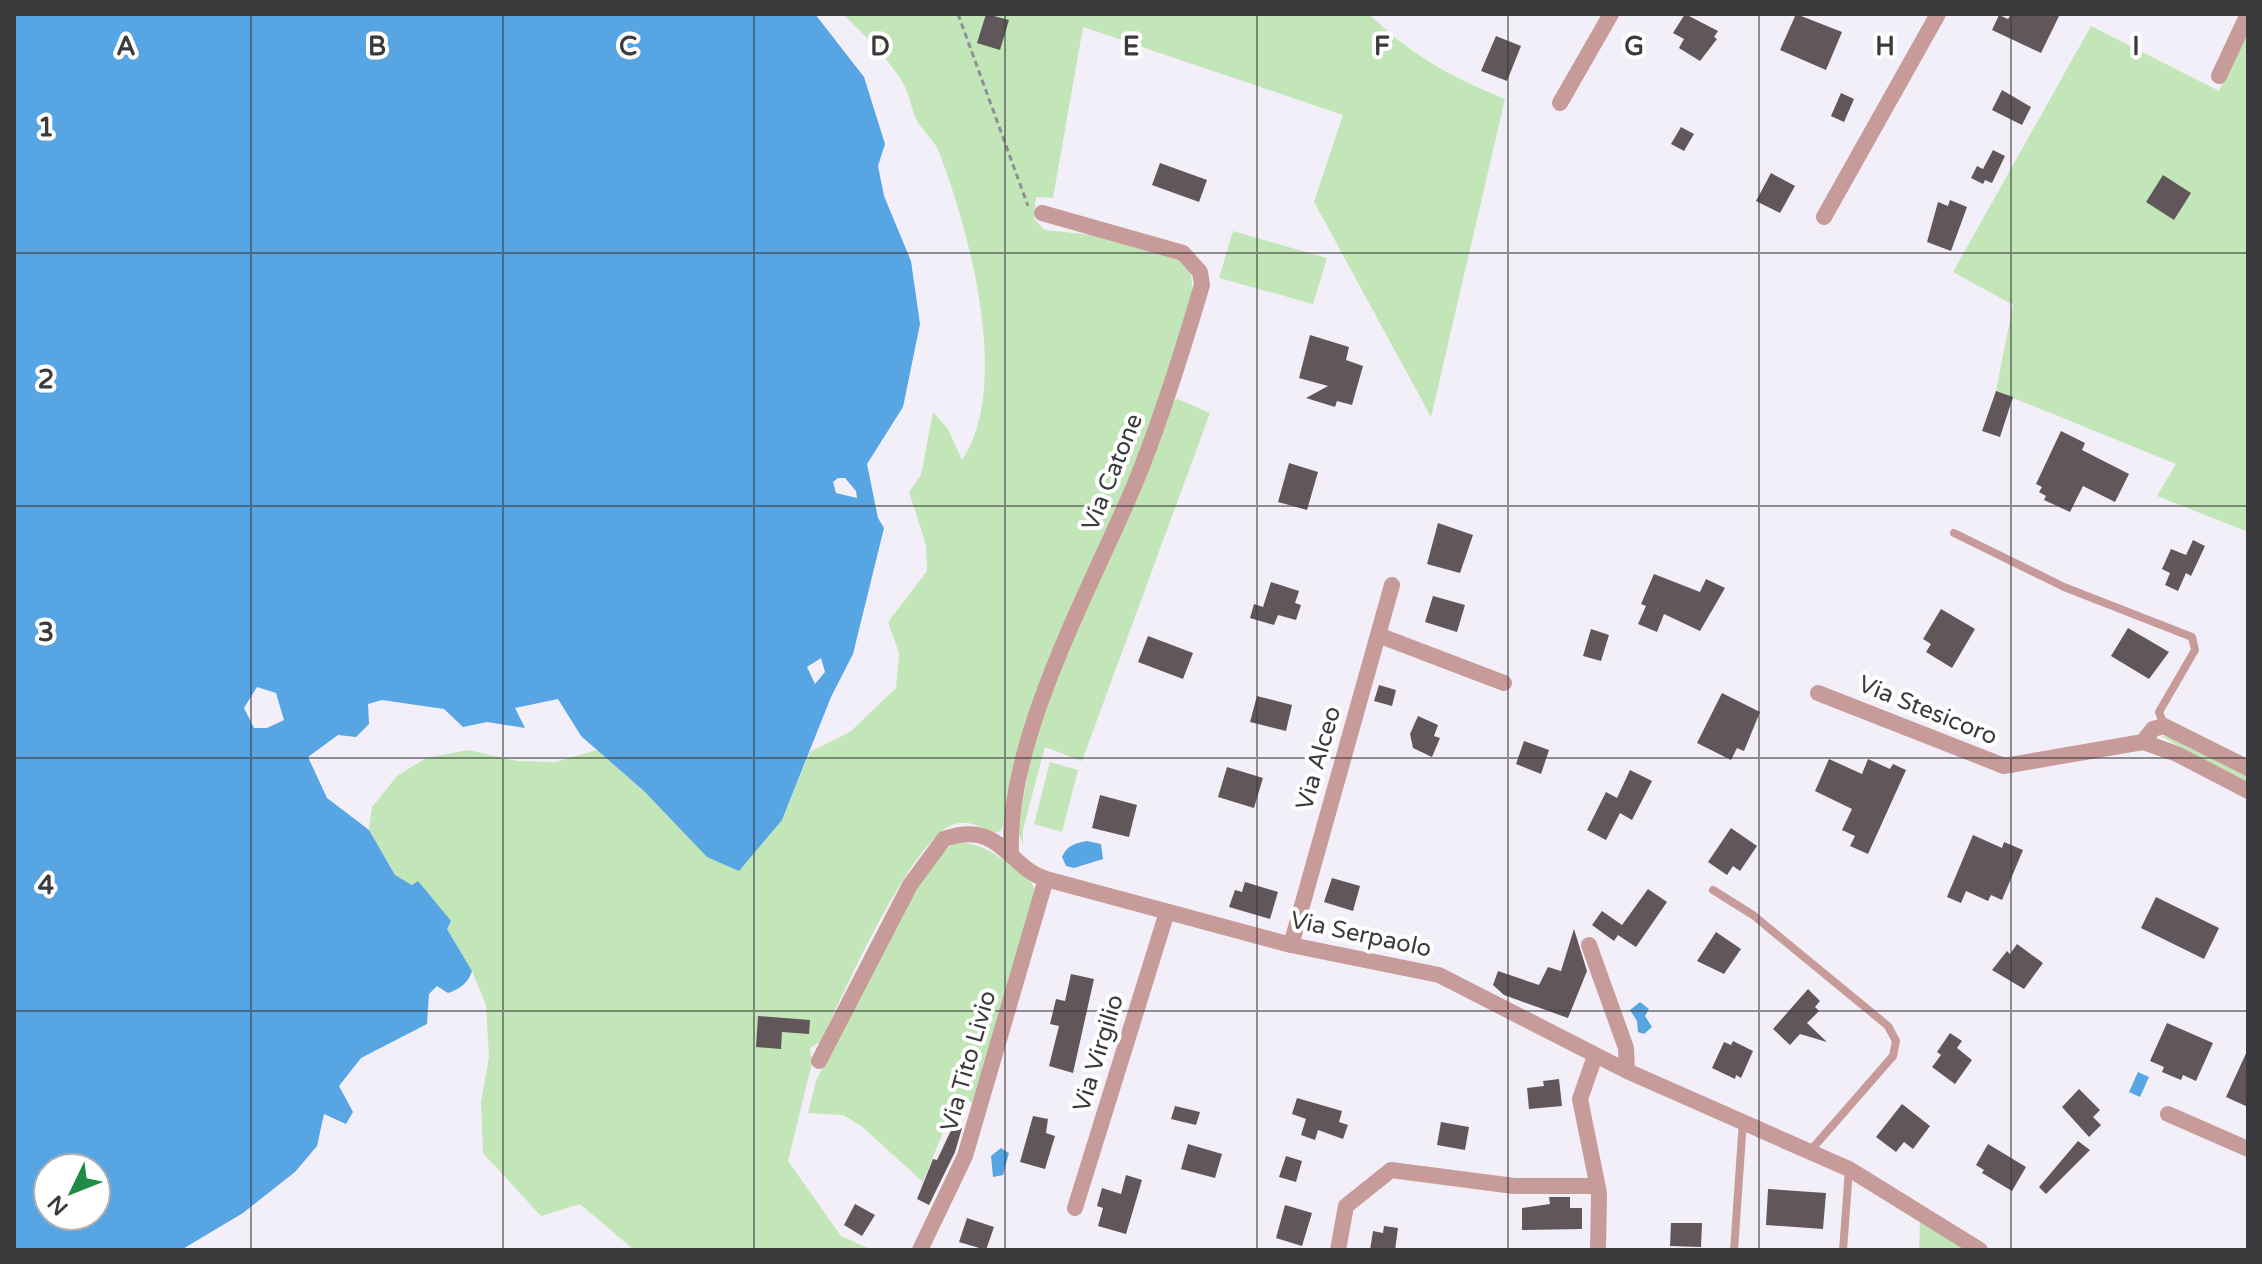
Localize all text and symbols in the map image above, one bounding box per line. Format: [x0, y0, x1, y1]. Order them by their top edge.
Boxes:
text: A [116, 31, 136, 62]
text: B [368, 31, 386, 62]
text: C [619, 31, 637, 62]
text: D [870, 31, 890, 62]
text: E [1123, 31, 1139, 62]
text: F [1374, 31, 1390, 62]
text: G [1624, 31, 1644, 62]
text: H [1875, 31, 1895, 62]
text: I [2132, 31, 2140, 62]
text: 1 [38, 112, 54, 143]
text: 2 [38, 364, 54, 395]
street label: Via Catone [1076, 409, 1149, 535]
text: 3 [38, 617, 54, 648]
street label: Via Stesicoro [1854, 669, 2001, 751]
street label: Via Alceo [1290, 703, 1347, 813]
text: 4 [38, 870, 54, 901]
street label: Via Serpaolo [1288, 905, 1434, 964]
street label: Via Tito Livio [935, 987, 1002, 1135]
street label: Via Virgilio [1067, 991, 1130, 1115]
north arrow [32, 1152, 112, 1232]
text: N [43, 1190, 74, 1220]

